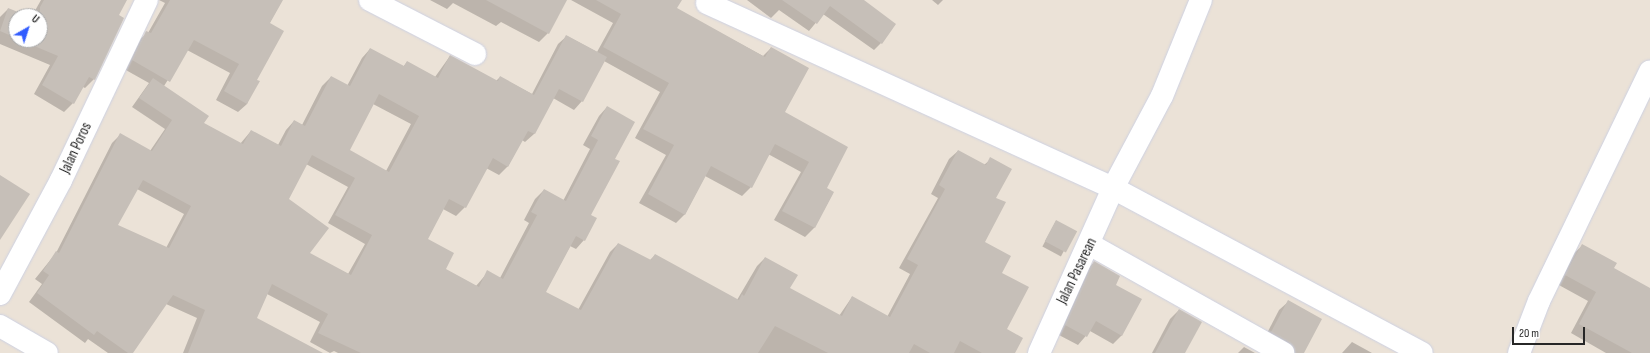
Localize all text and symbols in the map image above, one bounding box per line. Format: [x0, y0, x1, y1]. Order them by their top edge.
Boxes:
north arrow [8, 8, 48, 48]
text: U [29, 12, 42, 26]
street label: Jalan Poros [56, 120, 96, 176]
street label: Jalan Pasarean [1053, 235, 1101, 307]
scale bar [1514, 319, 1587, 345]
text: 20 m [1519, 326, 1539, 341]

